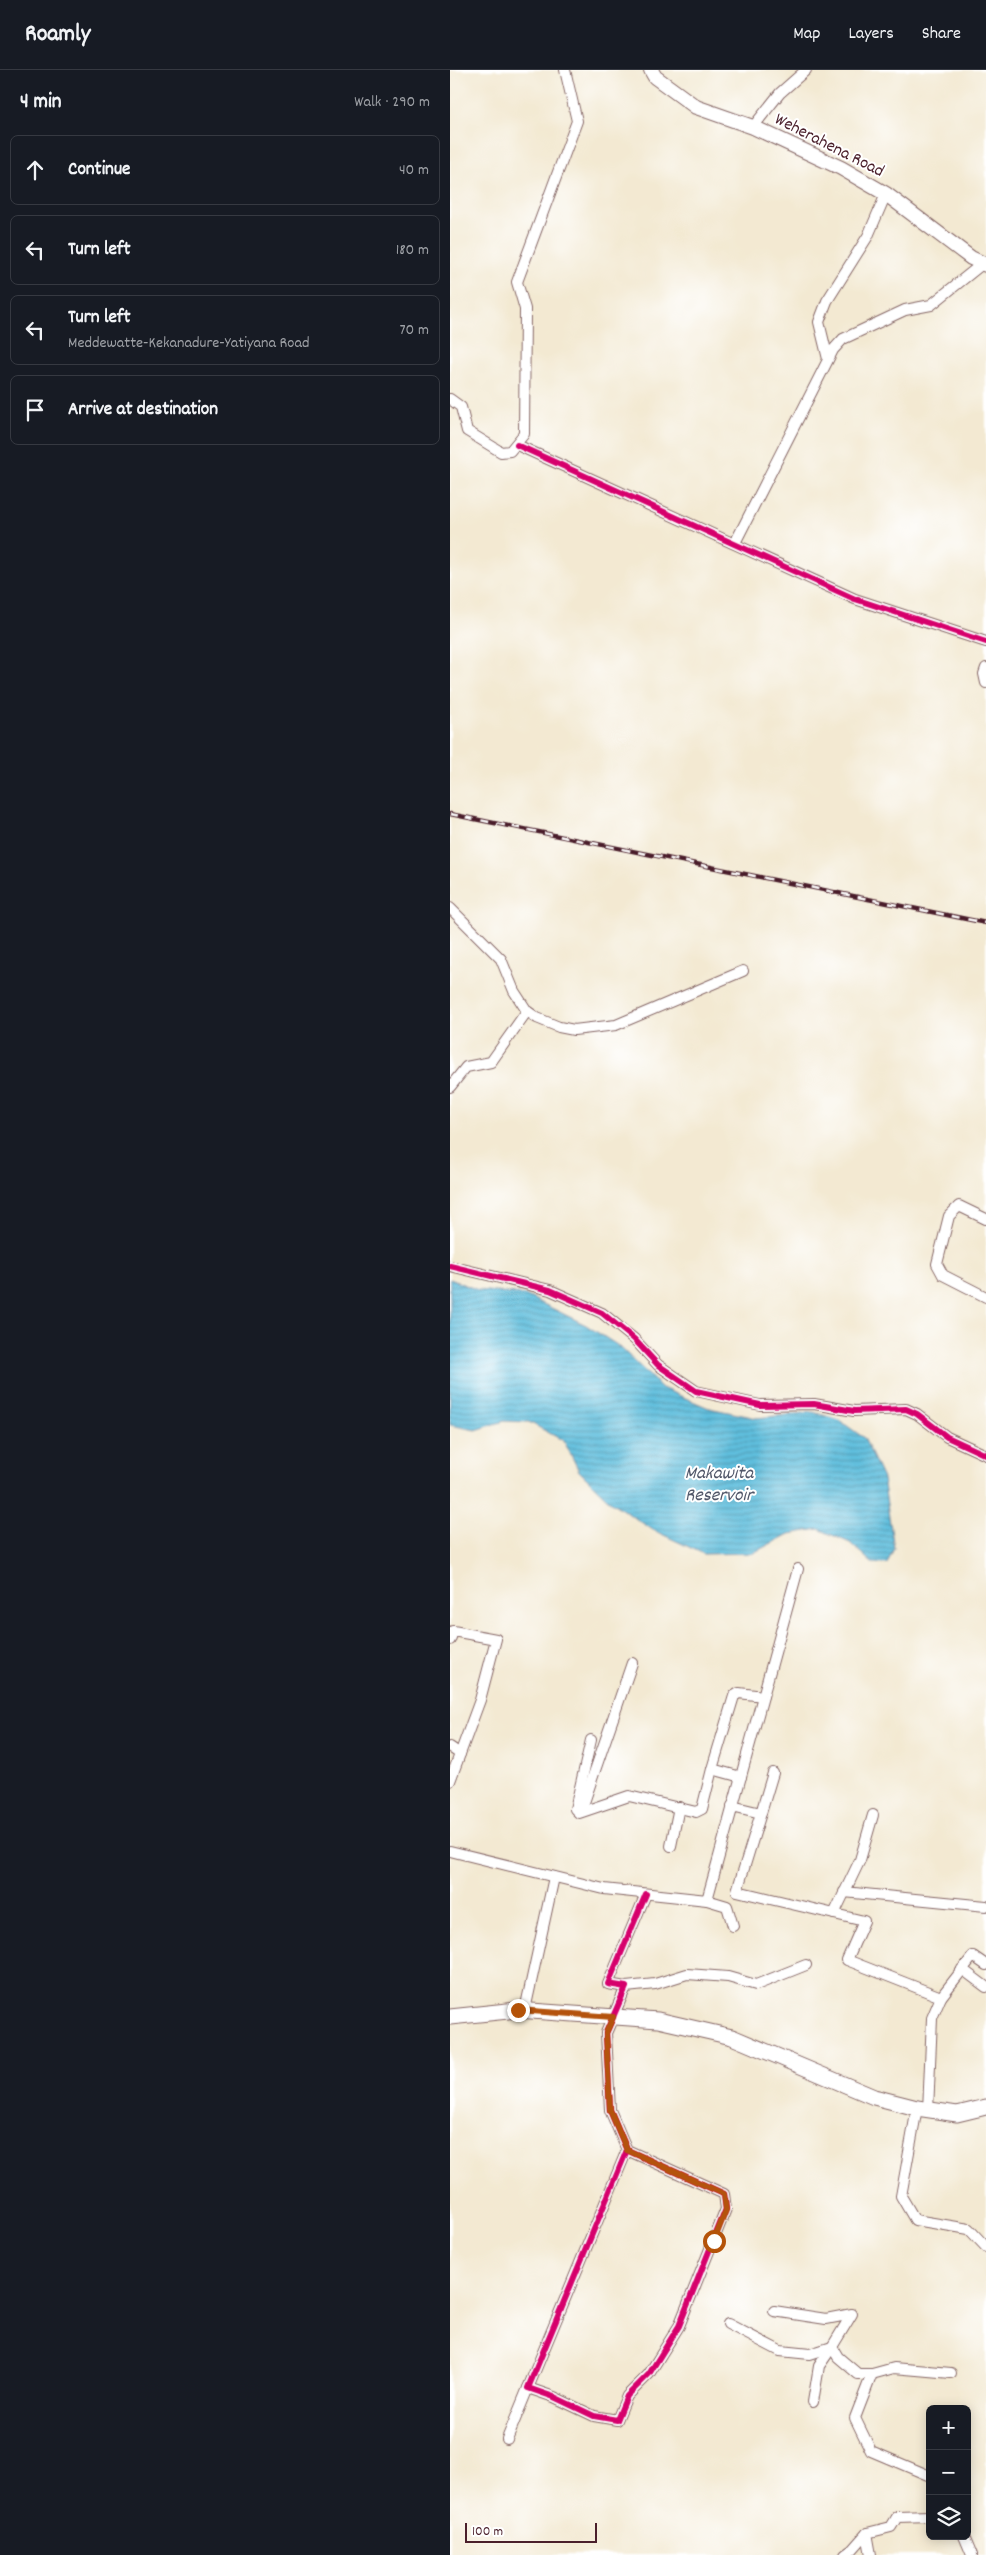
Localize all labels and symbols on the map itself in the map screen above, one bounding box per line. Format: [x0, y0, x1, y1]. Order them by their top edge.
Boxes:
street label: Weherahena Road [770, 108, 888, 185]
water label: Makawita Reservoir [685, 1461, 755, 1510]
route end [507, 1999, 530, 2022]
route start [703, 2230, 726, 2253]
scale bar [465, 2520, 598, 2543]

